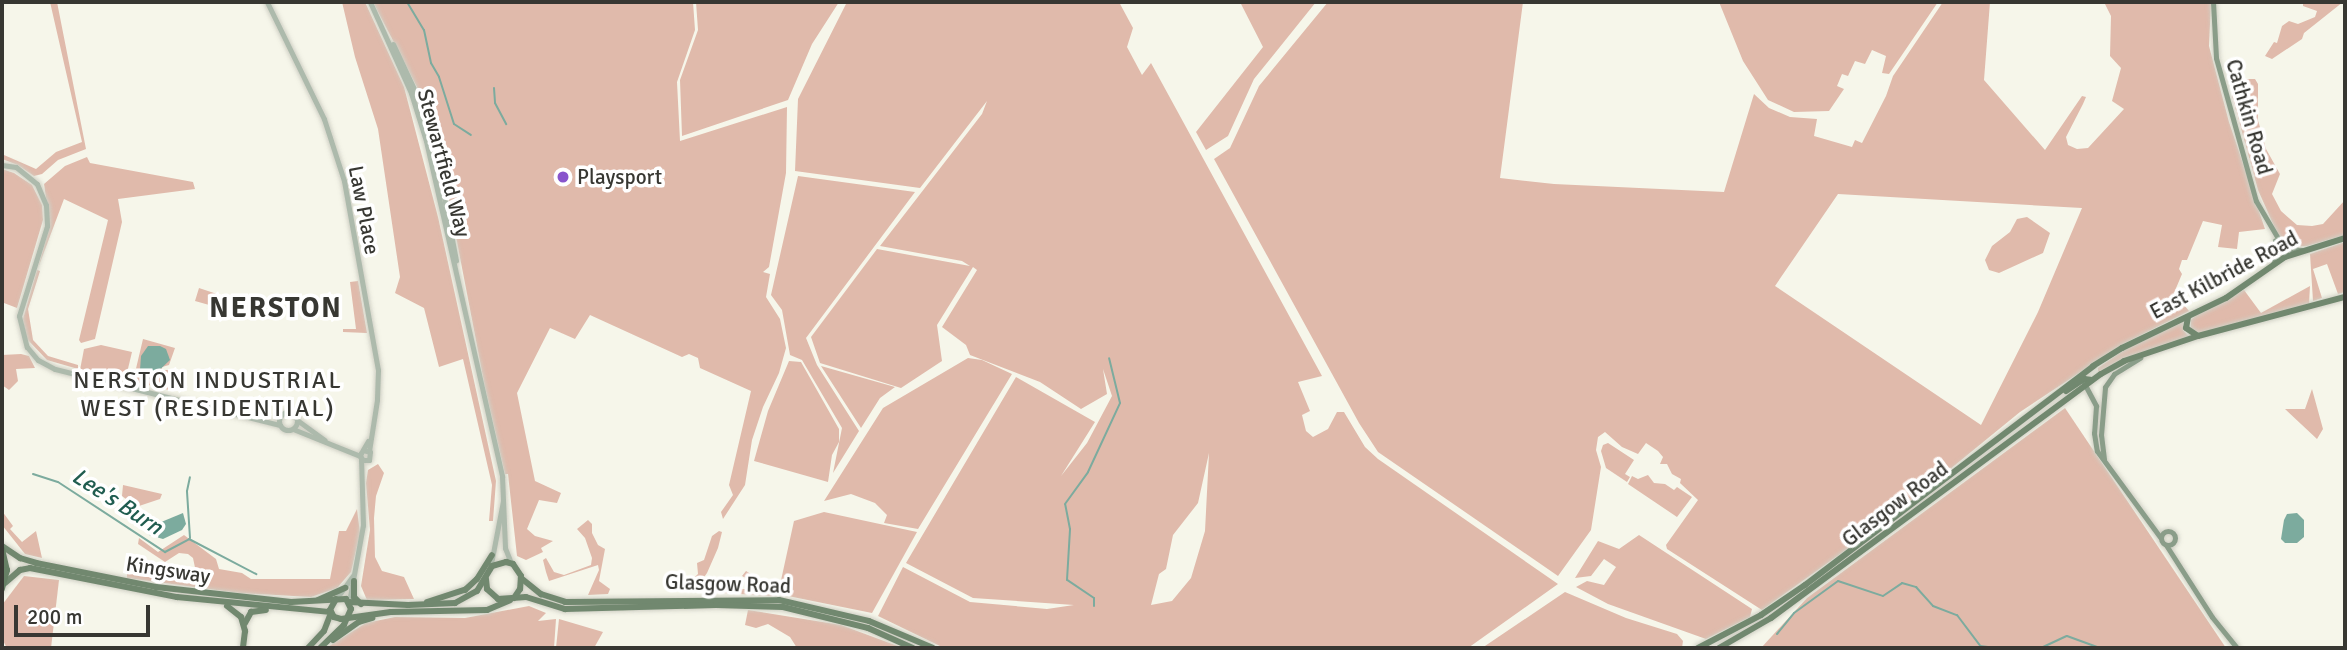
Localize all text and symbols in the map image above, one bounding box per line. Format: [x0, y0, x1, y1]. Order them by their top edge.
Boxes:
street label: Cathkin Road [2221, 56, 2277, 178]
street label: Stewartfield Way [412, 86, 476, 240]
street label: Law Place [343, 163, 385, 257]
place label: Playsport [577, 164, 662, 190]
marker: Playsport [555, 169, 571, 185]
street label: East Kilbride Road [2146, 225, 2302, 325]
district label: NERSTON [210, 291, 342, 325]
district label: NERSTON INDUSTRIAL WEST (RESIDENTIAL) [76, 367, 340, 423]
street label: Glasgow Road [1837, 456, 1953, 552]
water label: Lee's Burn [67, 463, 167, 541]
street label: Kingsway [124, 551, 212, 589]
street label: Glasgow Road [665, 569, 791, 599]
scale bar [18, 590, 154, 634]
text: 200 m [27, 604, 82, 630]

